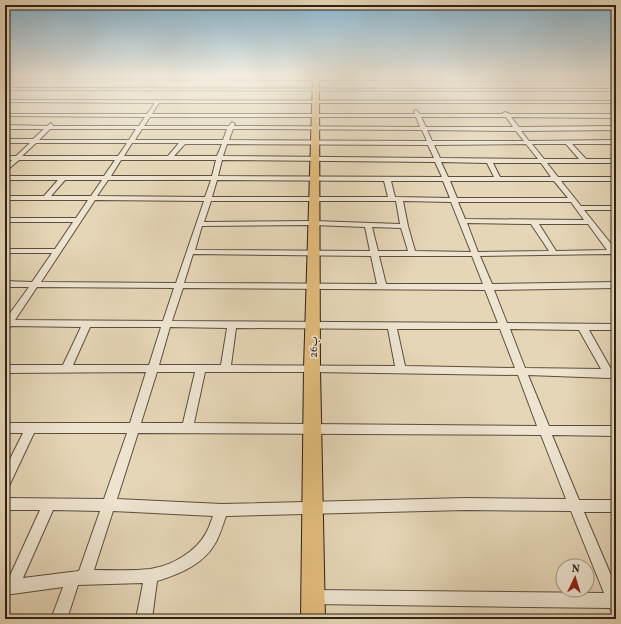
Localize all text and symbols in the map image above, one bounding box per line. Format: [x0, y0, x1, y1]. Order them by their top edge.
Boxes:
street label: 26ب [307, 336, 322, 358]
north arrow [555, 558, 595, 598]
text: N [571, 562, 580, 577]

